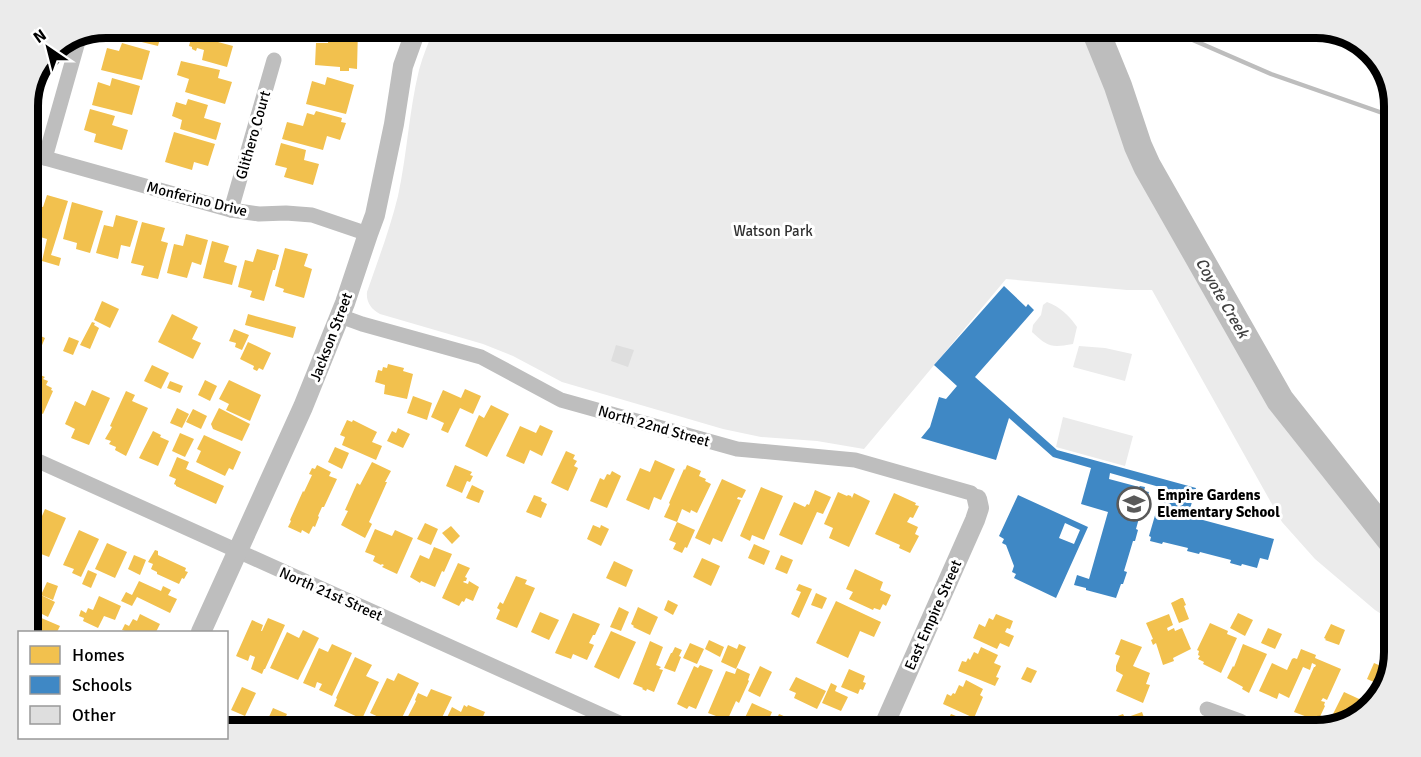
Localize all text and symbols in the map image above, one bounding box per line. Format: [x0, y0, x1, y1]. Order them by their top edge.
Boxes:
north arrow [18, 18, 78, 78]
text: N [30, 25, 50, 48]
street label: Glithero Court [232, 89, 274, 181]
street label: Monferino Drive [145, 178, 249, 220]
park label: Watson Park [733, 222, 813, 240]
water label: Coyote Creek [1191, 254, 1254, 343]
street label: Jackson Street [306, 290, 356, 384]
street label: North 22nd Street [596, 401, 712, 451]
school or university icon: Empire Gardens Elementary School [1116, 486, 1152, 522]
place label: Empire Gardens Elementary School [1157, 486, 1280, 521]
street label: East Empire Street [901, 557, 965, 673]
street label: North 21st Street [277, 563, 385, 625]
legend [18, 631, 228, 739]
text: Homes [72, 644, 125, 666]
text: Schools [72, 674, 132, 696]
text: Other [72, 704, 116, 726]

